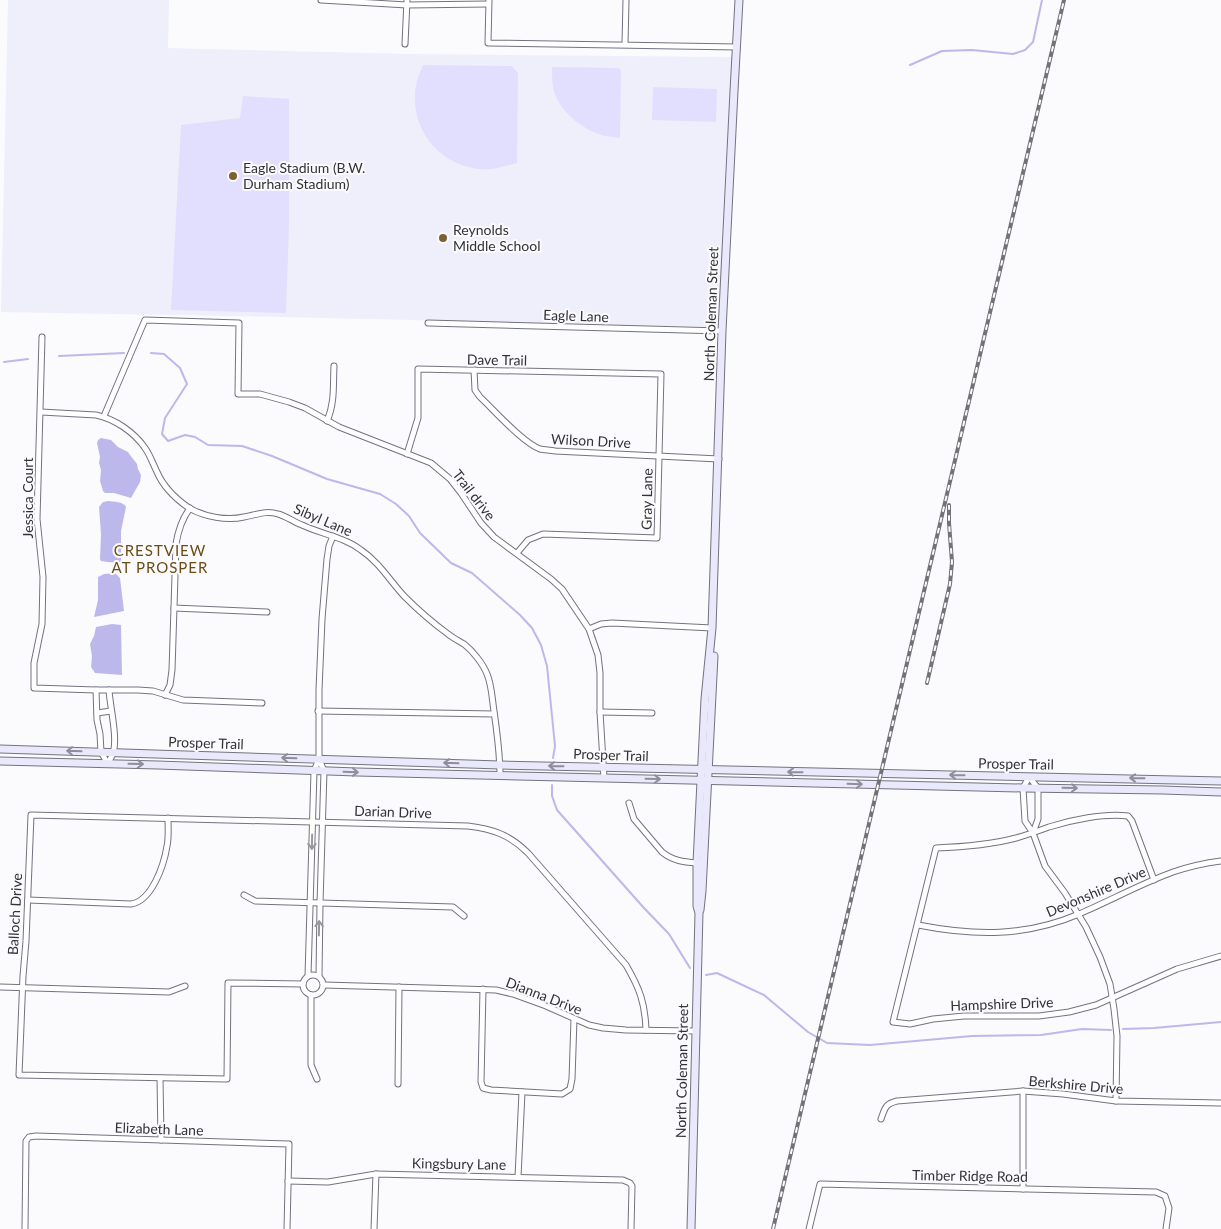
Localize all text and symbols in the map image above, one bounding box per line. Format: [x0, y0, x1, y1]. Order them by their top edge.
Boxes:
place label: Eagle Stadium (B.W. Durham Stadium) [243, 159, 365, 192]
marker: Eagle Stadium (B.W. Durham Stadium) [227, 170, 239, 182]
place label: Reynolds Middle School [453, 221, 540, 254]
marker: Reynolds Middle School [437, 232, 449, 244]
street label: North Coleman Street [700, 246, 721, 381]
street label: Eagle Lane [543, 306, 609, 325]
street label: Dave Trail [467, 350, 527, 369]
street label: Wilson Drive [551, 430, 631, 451]
street label: Jessica Court [19, 458, 36, 538]
street label: Trail drive [449, 466, 499, 523]
street label: Gray Lane [637, 468, 656, 530]
street label: Sibyl Lane [291, 500, 355, 539]
district label: CRESTVIEW AT PROSPER [112, 541, 208, 576]
street label: Prosper Trail [168, 733, 244, 752]
street label: Prosper Trail [573, 745, 649, 764]
one-way arrow [66, 746, 82, 756]
one-way arrow [281, 754, 297, 763]
street label: Prosper Trail [978, 754, 1054, 773]
one-way arrow [128, 759, 144, 769]
one-way arrow [443, 759, 459, 768]
one-way arrow [548, 761, 564, 771]
one-way arrow [342, 767, 359, 777]
one-way arrow [787, 767, 804, 777]
one-way arrow [950, 770, 966, 780]
one-way arrow [644, 774, 661, 784]
one-way arrow [1130, 774, 1146, 783]
one-way arrow [847, 779, 863, 788]
one-way arrow [1062, 784, 1078, 793]
street label: Darian Drive [354, 802, 432, 821]
one-way arrow [307, 834, 317, 850]
street label: Devonshire Drive [1043, 863, 1148, 920]
street label: Balloch Drive [4, 873, 25, 955]
one-way arrow [314, 920, 324, 936]
street label: Dianna Drive [504, 973, 585, 1018]
street label: Hampshire Drive [950, 993, 1054, 1014]
street label: North Coleman Street [672, 1004, 691, 1138]
street label: Berkshire Drive [1028, 1072, 1124, 1097]
street label: Elizabeth Lane [114, 1118, 204, 1139]
street label: Kingsbury Lane [412, 1154, 506, 1173]
street label: Timber Ridge Road [912, 1166, 1028, 1185]

